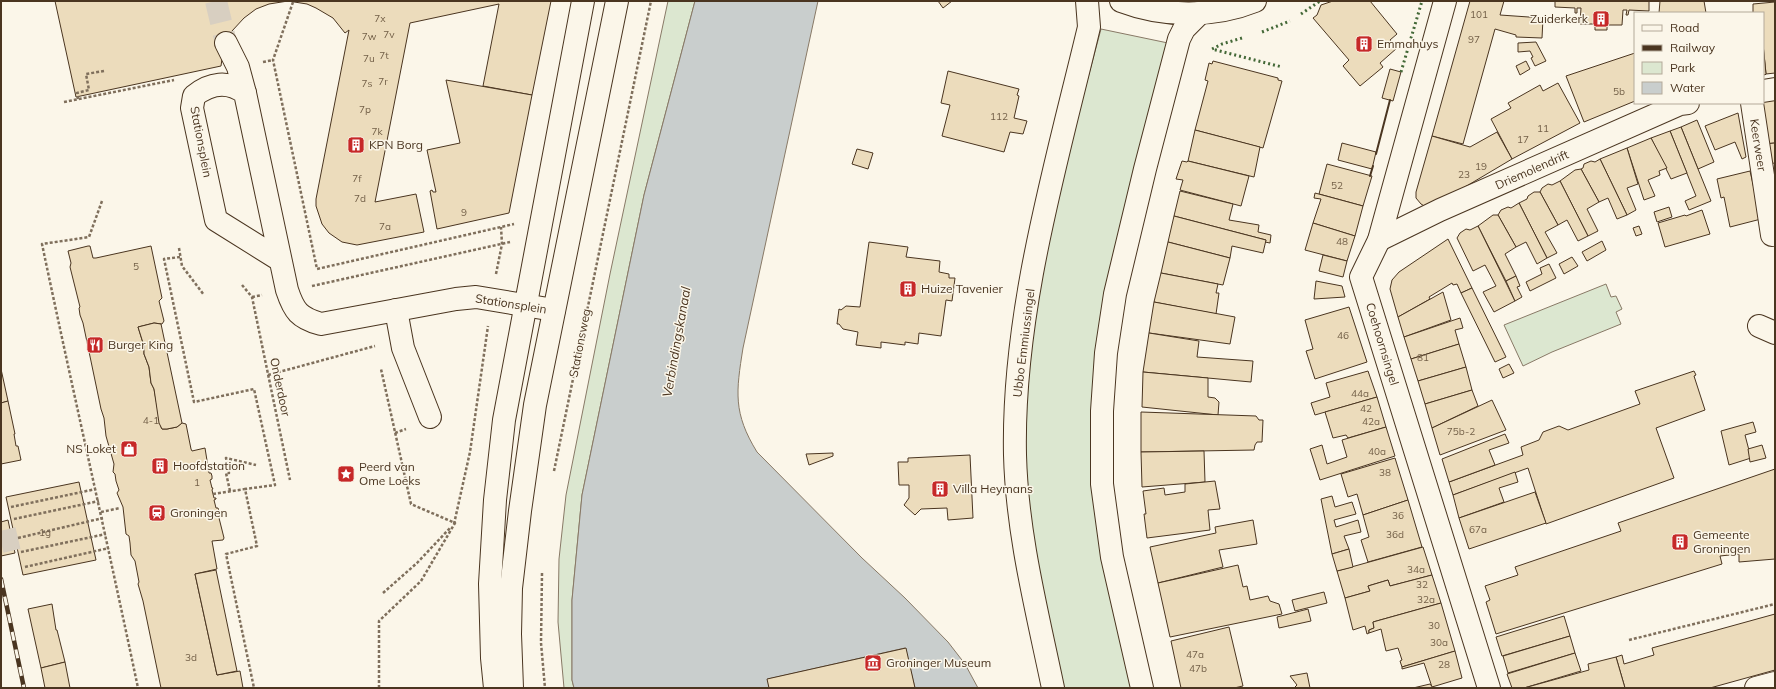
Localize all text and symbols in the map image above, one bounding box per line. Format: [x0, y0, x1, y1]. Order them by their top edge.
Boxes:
house number: 101 [1470, 8, 1488, 21]
building icon: Zuiderkerk [1591, 9, 1611, 29]
place label: Zuiderkerk [1530, 11, 1589, 26]
house number: 7x [374, 12, 386, 25]
legend [1634, 12, 1764, 104]
text: Road [1670, 20, 1699, 35]
house number: 7v [383, 28, 395, 41]
house number: 7w [362, 30, 377, 43]
house number: 97 [1468, 33, 1480, 46]
building icon: Emmahuys [1354, 34, 1374, 54]
place label: Emmahuys [1377, 36, 1439, 51]
text: Railway [1670, 40, 1716, 55]
house number: 7t [379, 49, 389, 62]
house number: 7u [363, 52, 375, 65]
text: Park [1670, 60, 1696, 75]
house number: 7r [378, 75, 388, 88]
house number: 7s [362, 77, 373, 90]
text: Water [1670, 80, 1706, 95]
house number: 5b [1613, 85, 1625, 98]
house number: 7p [359, 103, 371, 116]
street label: Stationsplein [187, 105, 216, 179]
house number: 112 [990, 110, 1008, 123]
street label: Keerweer [1747, 118, 1770, 173]
house number: 11 [1537, 122, 1549, 135]
house number: 7k [371, 125, 383, 138]
house number: 17 [1517, 133, 1529, 146]
building icon: KPN Borg [346, 135, 366, 155]
place label: KPN Borg [369, 137, 423, 152]
street label: Driemolendrift [1493, 147, 1571, 192]
house number: 19 [1475, 160, 1487, 173]
house number: 23 [1458, 168, 1470, 181]
house number: 7f [352, 172, 362, 185]
house number: 52 [1331, 179, 1343, 192]
house number: 7d [354, 192, 366, 205]
house number: 9 [461, 206, 467, 219]
house number: 7a [379, 220, 391, 233]
house number: 48 [1336, 235, 1348, 248]
house number: 5 [133, 260, 139, 273]
building icon: Huize Tavenier [898, 279, 918, 299]
place label: Huize Tavenier [921, 281, 1003, 296]
water label: Verbindingskanaal [658, 284, 694, 399]
street label: Ubbo Emmiussingel [1009, 288, 1038, 398]
street label: Stationsplein [474, 290, 548, 317]
street label: Coehoornsingel [1363, 301, 1402, 387]
street label: Stationsweg [565, 307, 594, 379]
house number: 46 [1337, 329, 1349, 342]
restaurant icon: Burger King [85, 335, 105, 355]
place label: Burger King [108, 337, 173, 352]
house number: 81 [1417, 351, 1429, 364]
street label: Onderdoor [267, 356, 294, 418]
house number: 44a [1351, 387, 1369, 400]
house number: 42 [1360, 402, 1372, 415]
house number: 4-1 [143, 414, 159, 427]
house number: 42a [1362, 415, 1380, 428]
house number: 75b-2 [1447, 425, 1475, 438]
shop icon: NS Loket [119, 439, 139, 459]
place label: NS Loket [66, 441, 116, 456]
house number: 40a [1368, 445, 1386, 458]
building icon: Hoofdstation [150, 456, 170, 476]
place label: Hoofdstation [173, 458, 245, 473]
place label: Peerd van Ome Loeks [359, 459, 420, 488]
place icon: Peerd van Ome Loeks [336, 464, 356, 484]
house number: 38 [1379, 466, 1391, 479]
house number: 1 [194, 476, 200, 489]
building icon: Villa Heymans [930, 479, 950, 499]
place label: Villa Heymans [953, 481, 1033, 496]
station icon: Groningen [147, 503, 167, 523]
place label: Groningen [170, 505, 228, 520]
house number: 36 [1392, 509, 1404, 522]
house number: 67a [1469, 523, 1487, 536]
house number: 1g [39, 526, 51, 539]
place label: Gemeente Groningen [1693, 527, 1751, 556]
house number: 36d [1386, 528, 1404, 541]
building icon: Gemeente Groningen [1670, 532, 1690, 552]
house number: 34a [1407, 563, 1425, 576]
house number: 32 [1416, 578, 1428, 591]
house number: 32a [1417, 593, 1435, 606]
house number: 30 [1428, 619, 1440, 632]
house number: 30a [1430, 636, 1448, 649]
house number: 47a [1186, 648, 1204, 661]
house number: 3d [185, 651, 197, 664]
museum icon: Groninger Museum [863, 653, 883, 673]
place label: Groninger Museum [886, 655, 991, 670]
house number: 28 [1438, 658, 1450, 671]
house number: 47b [1189, 662, 1207, 675]

